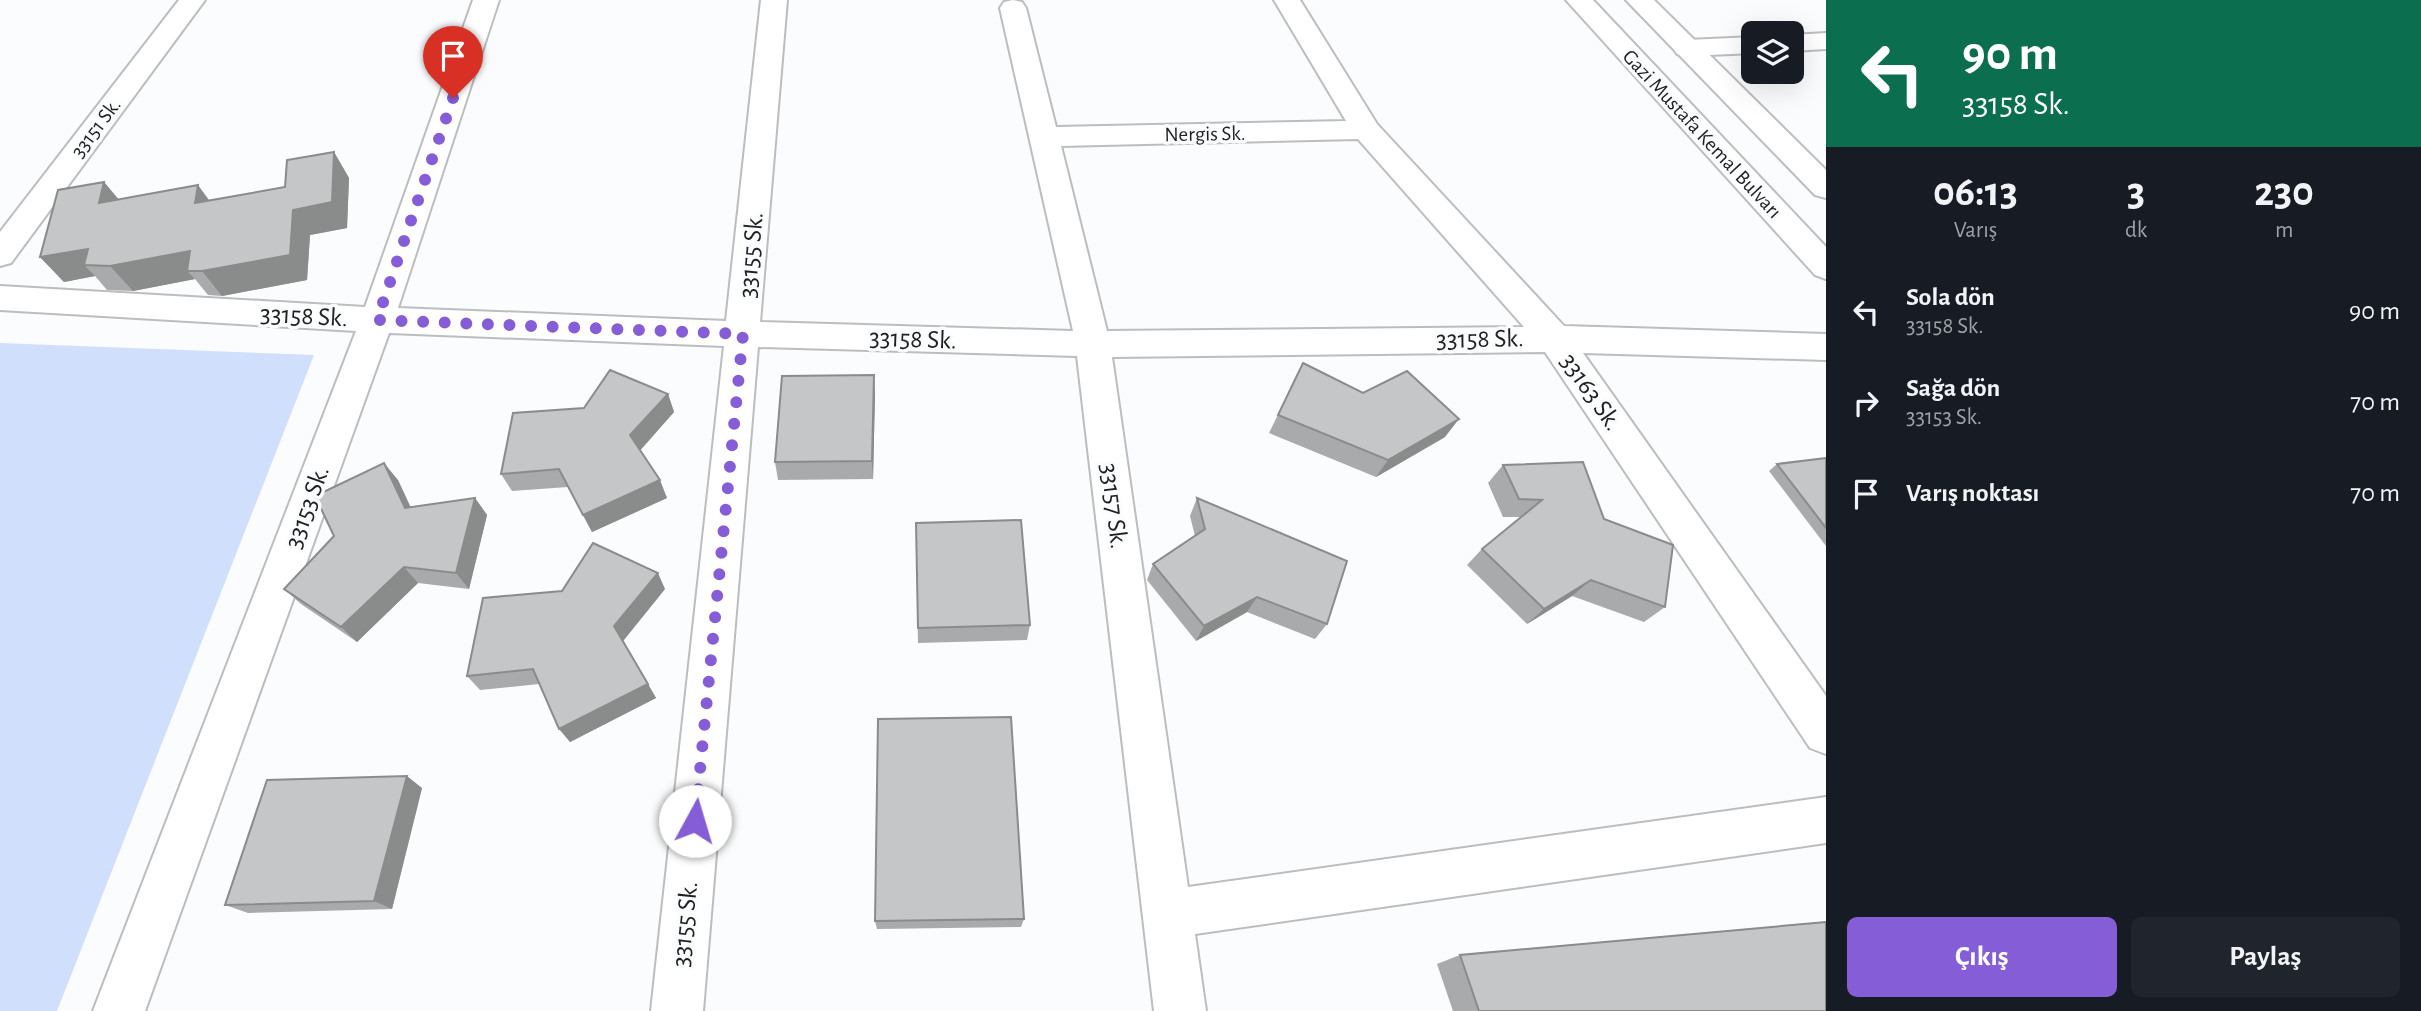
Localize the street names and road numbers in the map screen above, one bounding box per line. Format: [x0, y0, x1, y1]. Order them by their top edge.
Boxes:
street label: Gazi Mustafa Kemal Bulvarı [1619, 46, 1785, 222]
street label: 33151 Sk. [67, 94, 125, 162]
street label: Nergis Sk. [1164, 123, 1246, 145]
street label: 33155 Sk. [734, 211, 768, 299]
street label: 33158 Sk. [260, 301, 348, 331]
street label: 33158 Sk. [869, 324, 957, 354]
street label: 33158 Sk. [1436, 325, 1524, 353]
street label: 33163 Sk. [1555, 349, 1627, 435]
street label: 33153 Sk. [280, 462, 334, 552]
street label: 33157 Sk. [1096, 462, 1132, 550]
street label: 33155 Sk. [668, 880, 702, 968]

